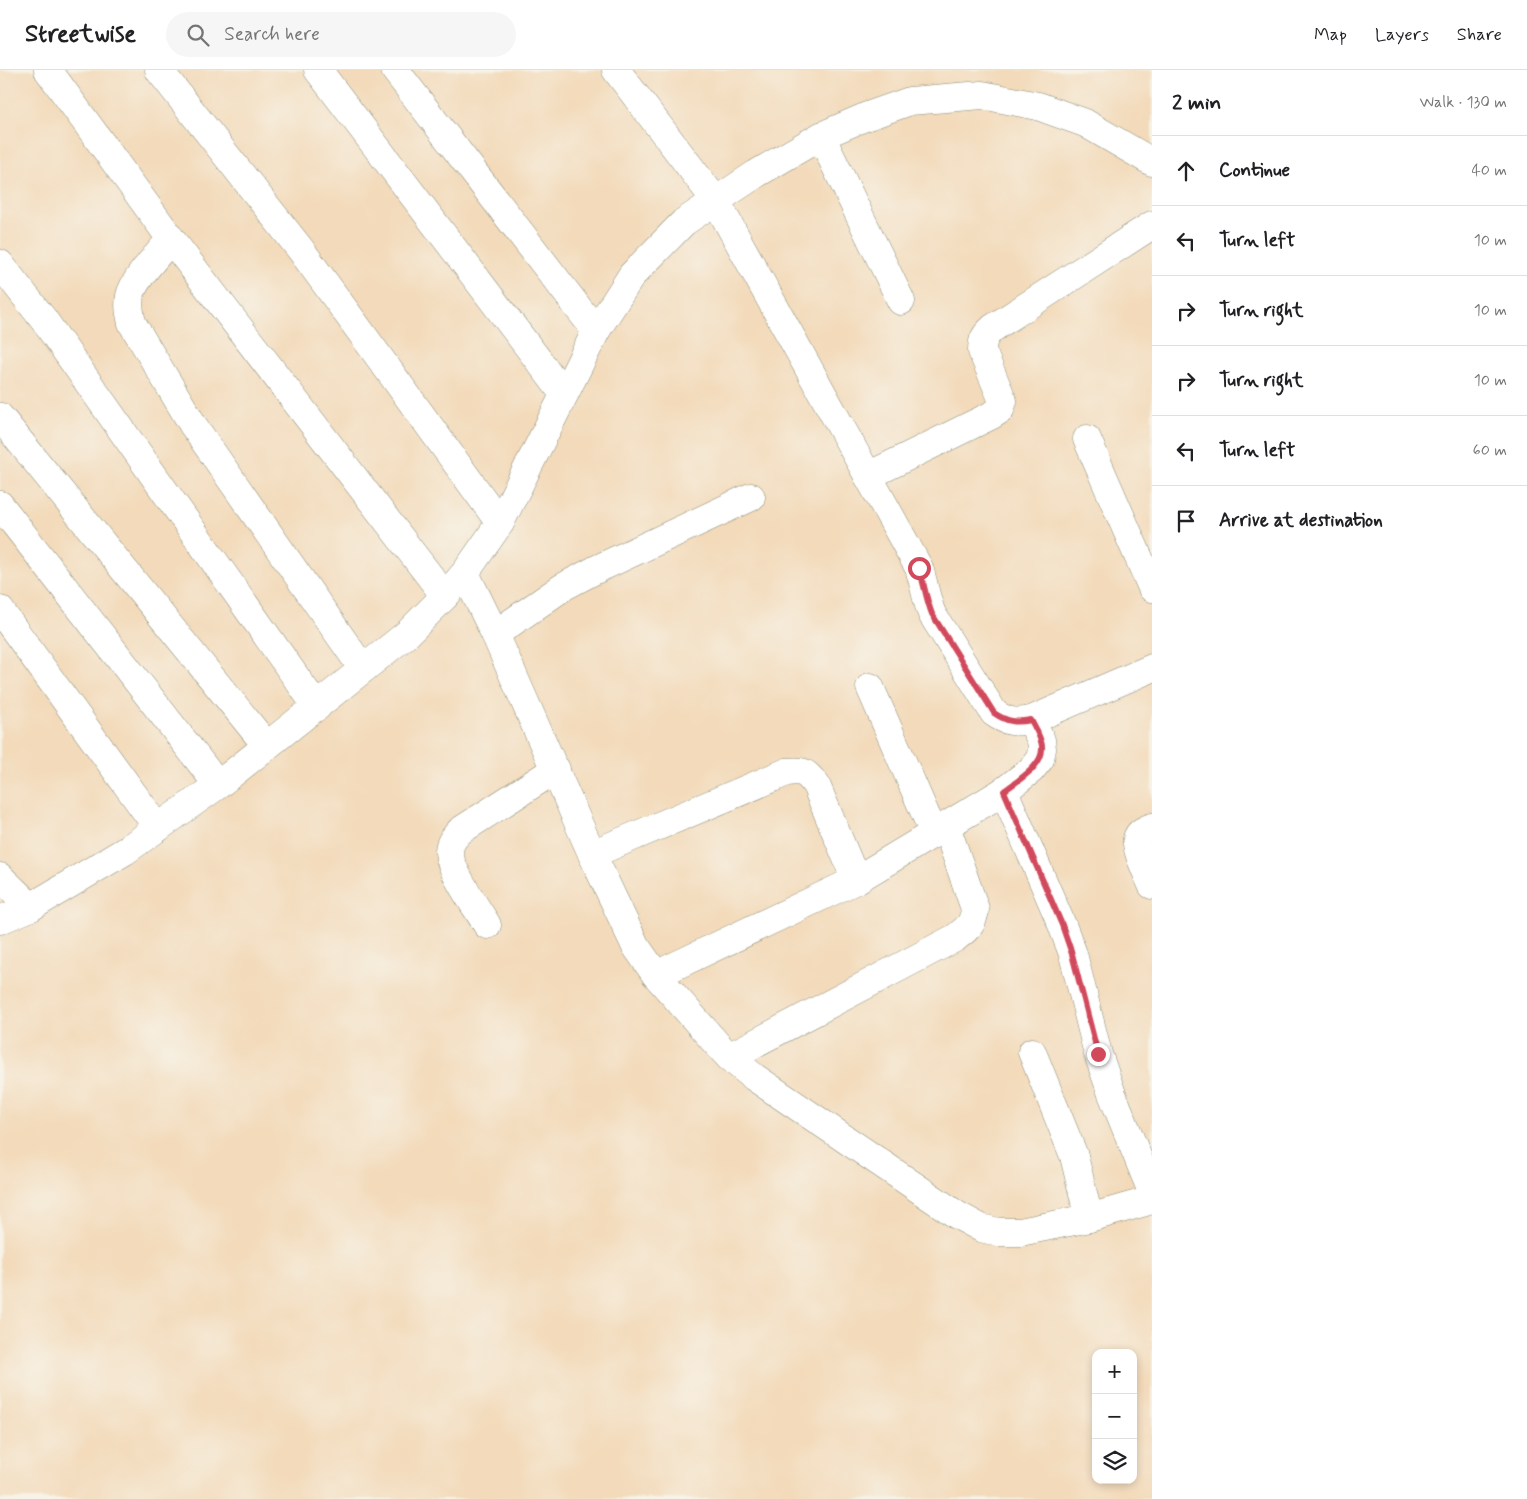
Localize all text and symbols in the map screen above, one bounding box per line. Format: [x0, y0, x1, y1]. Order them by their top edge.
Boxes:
search box [166, 12, 516, 57]
text: Streetwise [25, 19, 136, 50]
icon: search [184, 21, 212, 49]
text: Search here [224, 22, 320, 47]
text: Map [1314, 23, 1347, 47]
text: Layers [1375, 23, 1429, 47]
text: Share [1457, 23, 1502, 47]
text: 2 min [1172, 89, 1221, 117]
text: Walk · 130 m [1420, 92, 1507, 113]
icon: ahead [1172, 157, 1200, 185]
text: Continue [1219, 158, 1290, 183]
text: 40 m [1471, 160, 1507, 181]
icon: left [1172, 227, 1200, 255]
text: Turn left [1219, 228, 1295, 253]
text: 10 m [1474, 230, 1507, 251]
icon: right [1172, 297, 1200, 325]
text: Turn right [1219, 298, 1303, 323]
text: 10 m [1474, 300, 1507, 321]
icon: right [1172, 367, 1200, 395]
text: Turn right [1219, 368, 1303, 393]
text: 10 m [1474, 370, 1507, 391]
icon: left [1172, 437, 1200, 465]
text: Turn left [1219, 438, 1295, 463]
text: 60 m [1473, 440, 1507, 461]
icon: arrive [1172, 507, 1200, 535]
text: Arrive at destination [1219, 508, 1383, 533]
route start [908, 557, 931, 580]
route end [1087, 1043, 1110, 1066]
map controls [1092, 1349, 1137, 1484]
button: + [1092, 1349, 1137, 1394]
button: − [1092, 1394, 1137, 1439]
button: layers [1092, 1439, 1137, 1484]

